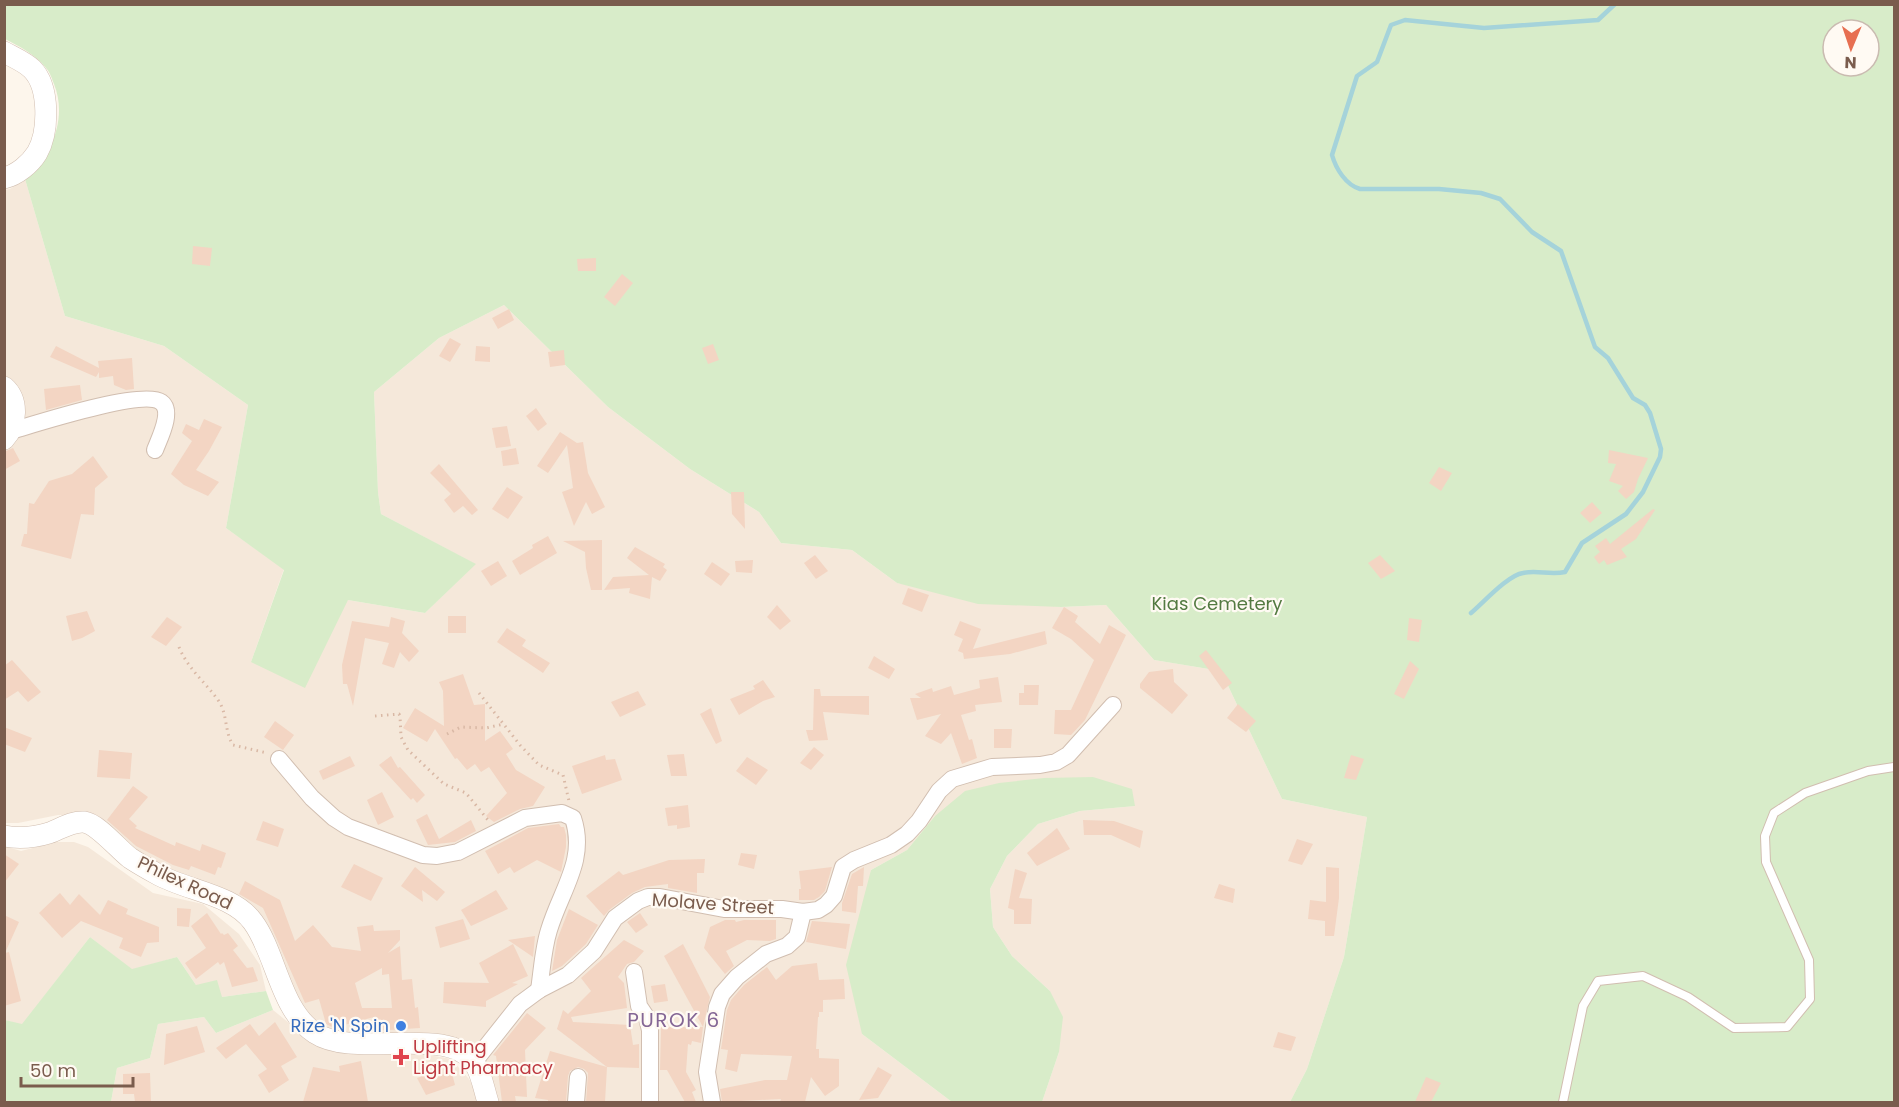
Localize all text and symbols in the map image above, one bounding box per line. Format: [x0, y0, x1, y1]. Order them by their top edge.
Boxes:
north arrow [1821, 18, 1881, 78]
text: N [1844, 51, 1857, 74]
park label: Kias Cemetery [1152, 591, 1282, 616]
street label: Philex Road [134, 850, 237, 915]
street label: Molave Street [651, 887, 775, 920]
district label: PUROK 6 [627, 1006, 721, 1034]
place label: Rize 'N Spin [290, 1013, 389, 1038]
marker: Rize 'N Spin [394, 1019, 408, 1033]
place label: Uplifting Light Pharmacy [413, 1034, 553, 1080]
scale bar [21, 1050, 134, 1088]
marker: Uplifting Light Pharmacy [394, 1050, 408, 1064]
text: 50 m [30, 1058, 76, 1083]

